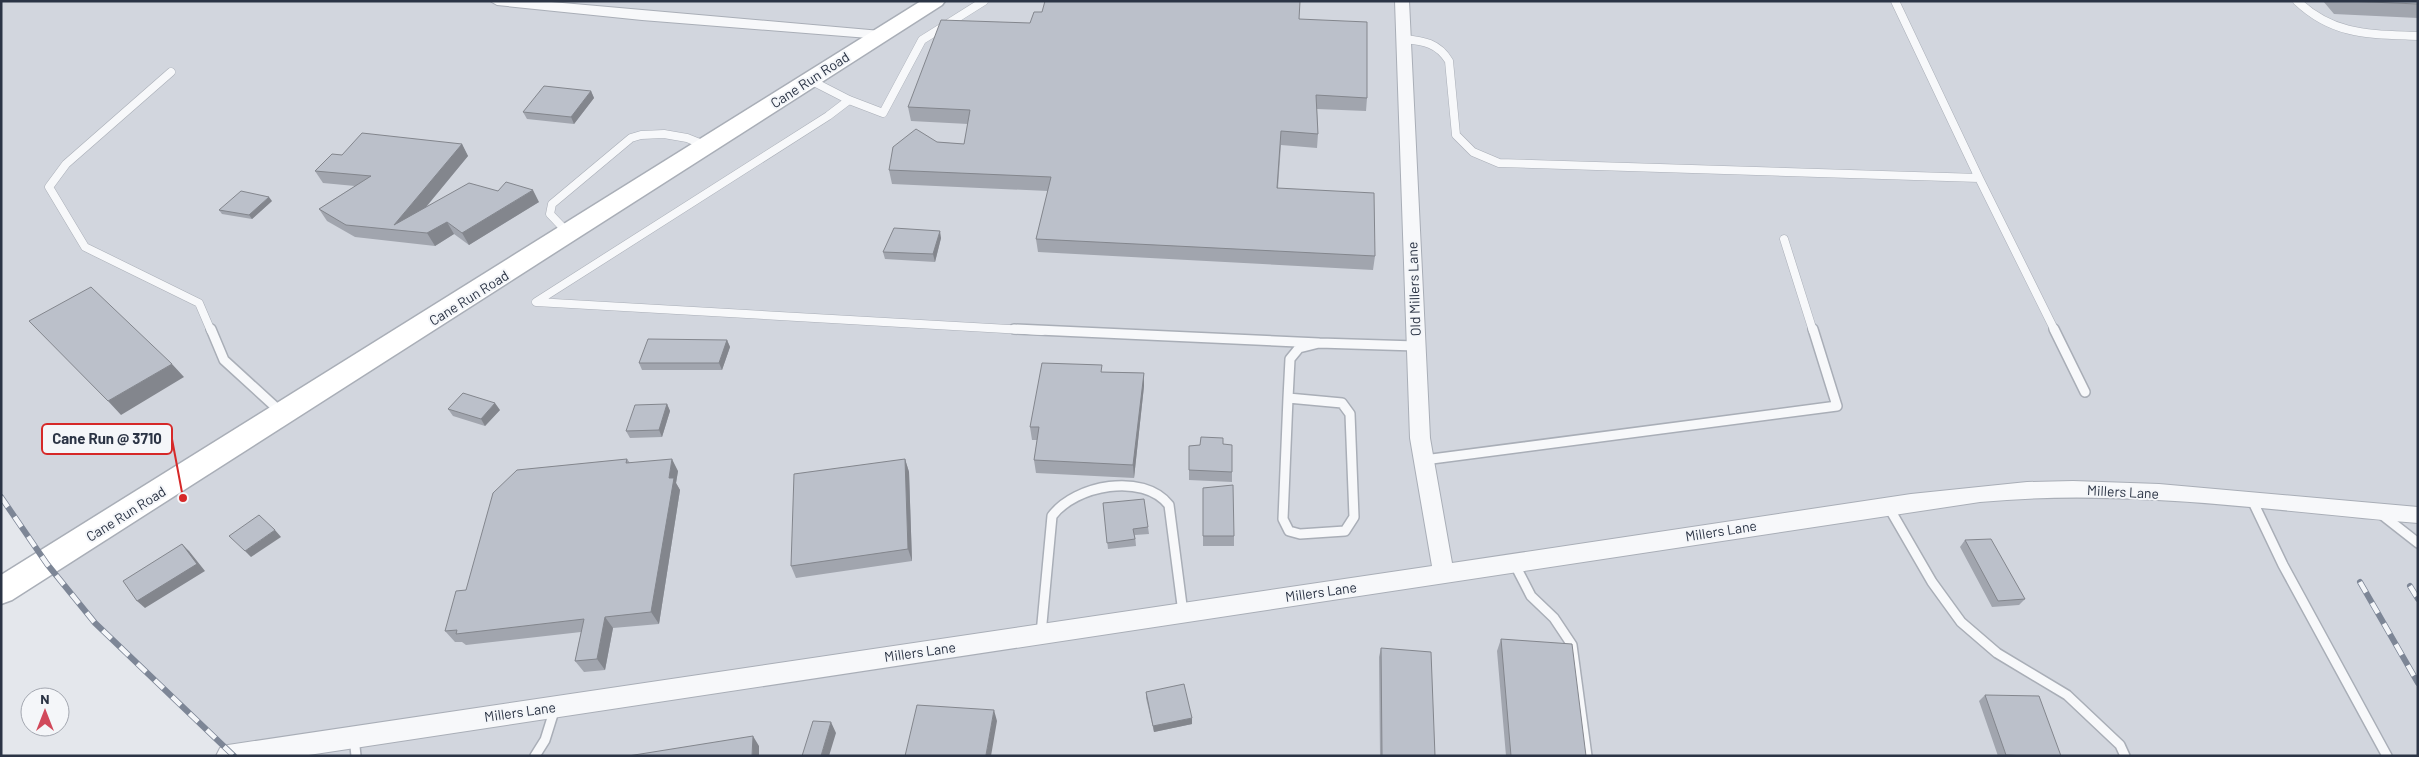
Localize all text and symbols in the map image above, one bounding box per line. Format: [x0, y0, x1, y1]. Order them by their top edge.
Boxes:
street label: Cane Run Road [767, 48, 852, 111]
street label: Old Millers Lane [1403, 242, 1424, 337]
street label: Cane Run Road [426, 266, 512, 329]
callout: Cane Run @ 3710 [42, 424, 172, 454]
text: Cane Run @ 3710 [52, 429, 162, 447]
street label: Millers Lane [2087, 481, 2159, 502]
street label: Cane Run Road [83, 482, 169, 545]
street label: Millers Lane [1684, 516, 1758, 545]
street label: Millers Lane [1284, 578, 1358, 605]
street label: Millers Lane [883, 638, 957, 665]
north arrow [20, 687, 70, 737]
text: N [40, 690, 50, 707]
street label: Millers Lane [483, 698, 557, 725]

